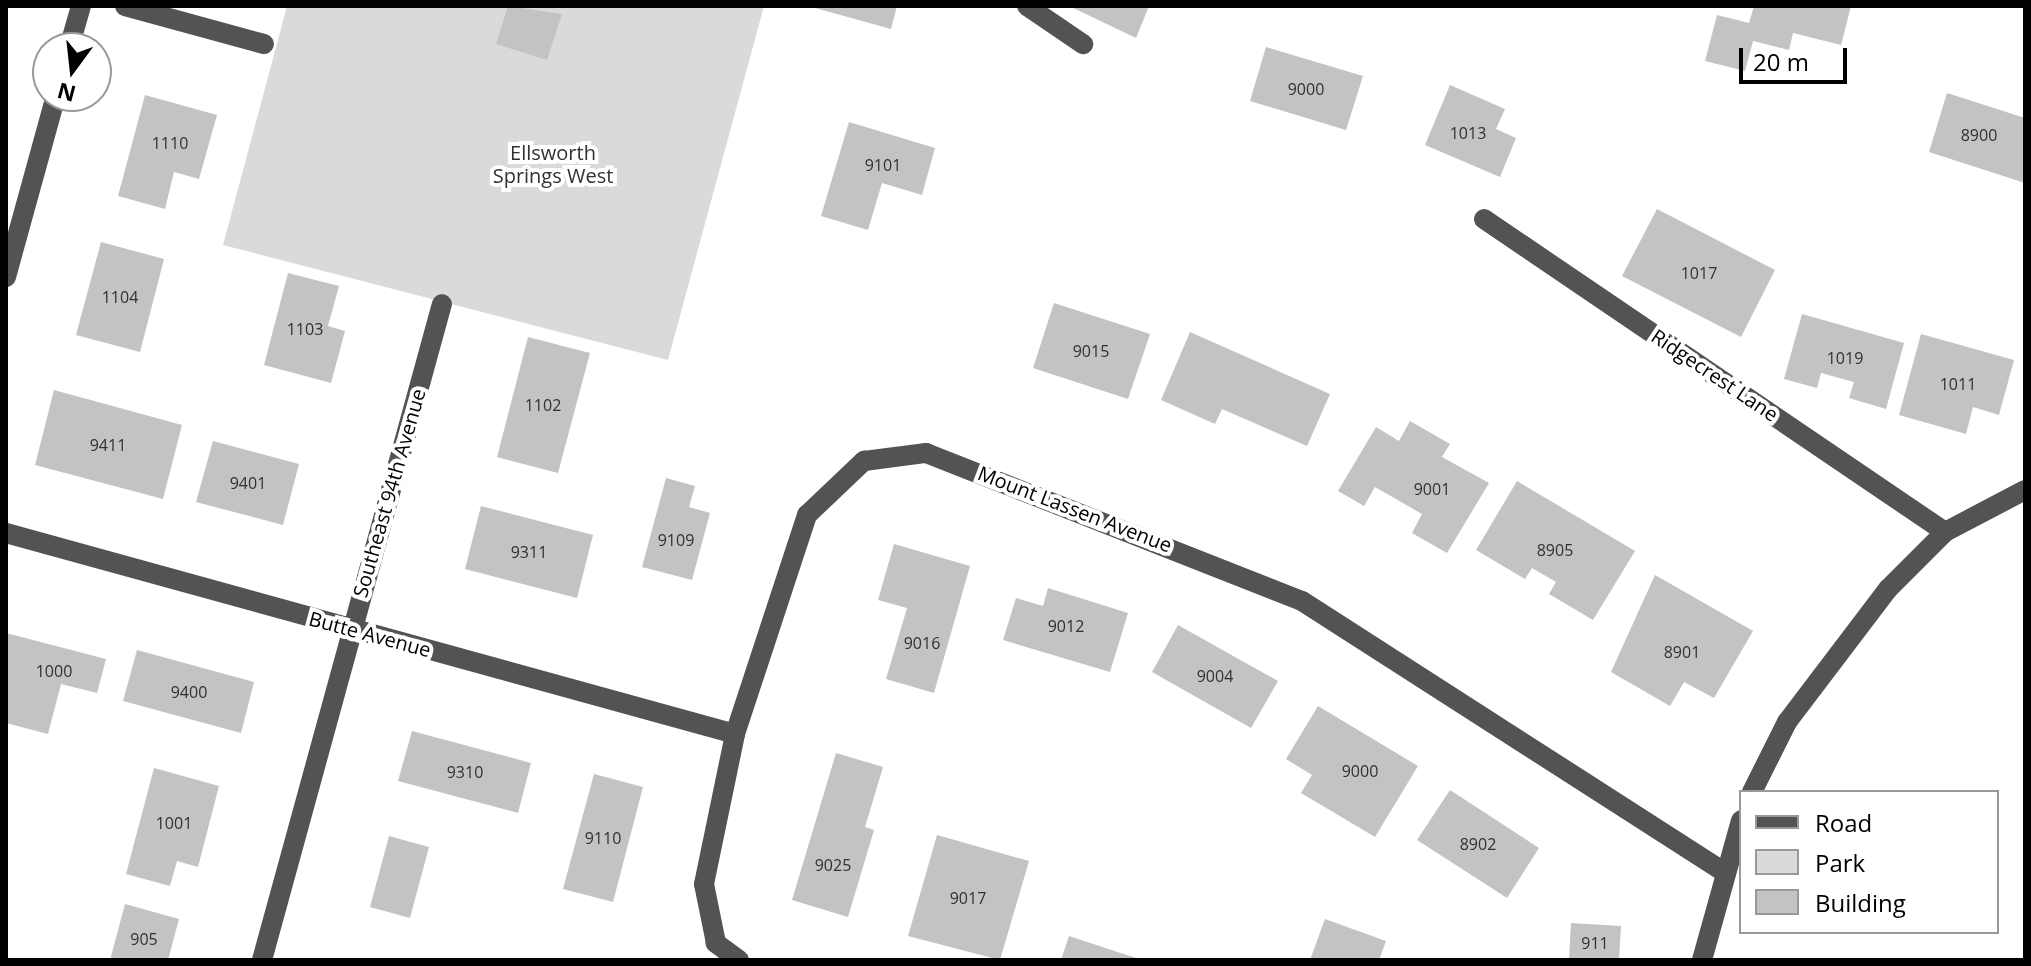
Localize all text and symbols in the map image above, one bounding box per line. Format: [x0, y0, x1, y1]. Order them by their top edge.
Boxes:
north arrow [32, 32, 112, 112]
scale bar [1743, 32, 1851, 82]
text: 20 m [1753, 45, 1809, 78]
text: N [54, 76, 79, 110]
house number: 9000 [1288, 79, 1324, 99]
house number: 1013 [1450, 123, 1486, 143]
house number: 8900 [1961, 125, 1997, 145]
house number: 1110 [152, 133, 188, 153]
park label: Ellsworth Springs West [493, 141, 613, 188]
house number: 9101 [865, 155, 901, 175]
house number: 1017 [1681, 263, 1717, 283]
house number: 1104 [102, 287, 138, 307]
house number: 1103 [287, 319, 323, 339]
street label: Ridgecrest Lane [1647, 324, 1783, 426]
house number: 9015 [1073, 341, 1109, 361]
house number: 1019 [1827, 348, 1863, 368]
house number: 1011 [1940, 374, 1976, 394]
street label: Southeast 94th Avenue [348, 386, 430, 600]
house number: 1102 [525, 395, 561, 415]
house number: 9411 [90, 435, 126, 455]
street label: Mount Lassen Avenue [975, 461, 1175, 557]
house number: 9401 [230, 473, 266, 493]
house number: 9001 [1414, 479, 1450, 499]
house number: 9109 [658, 530, 694, 550]
house number: 8905 [1537, 540, 1573, 560]
house number: 9311 [511, 542, 547, 562]
street label: Butte Avenue [306, 606, 434, 662]
house number: 9012 [1048, 616, 1084, 636]
house number: 9016 [904, 633, 940, 653]
house number: 8901 [1664, 642, 1700, 662]
house number: 1000 [36, 661, 72, 681]
house number: 9004 [1197, 666, 1233, 686]
house number: 9400 [171, 682, 207, 702]
house number: 9000 [1342, 761, 1378, 781]
house number: 9310 [447, 762, 483, 782]
legend [1739, 790, 1999, 934]
text: Road [1815, 806, 1872, 839]
house number: 1001 [156, 813, 192, 833]
house number: 9110 [585, 828, 621, 848]
house number: 8902 [1460, 834, 1496, 854]
text: Park [1815, 846, 1865, 879]
house number: 9025 [815, 855, 851, 875]
text: Building [1815, 886, 1906, 919]
house number: 9017 [950, 888, 986, 908]
house number: 905 [130, 929, 158, 949]
house number: 911 [1581, 933, 1609, 953]

